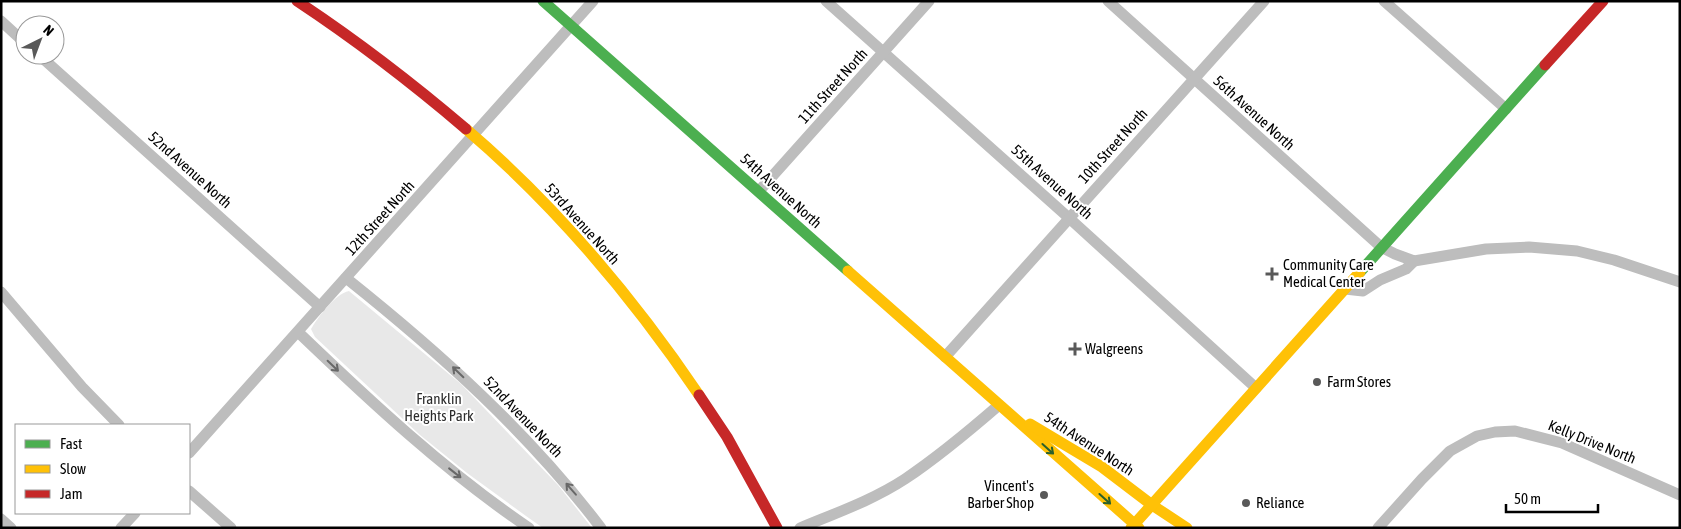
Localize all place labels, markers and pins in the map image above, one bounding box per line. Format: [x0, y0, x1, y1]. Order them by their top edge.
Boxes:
place label: Community Care Medical Center [1283, 256, 1374, 290]
marker: Community Care Medical Center [1265, 267, 1279, 281]
place label: Walgreens [1085, 340, 1143, 357]
marker: Walgreens [1069, 343, 1081, 355]
place label: Farm Stores [1327, 373, 1391, 390]
marker: Farm Stores [1311, 376, 1323, 388]
place label: Vincent's Barber Shop [967, 477, 1034, 511]
marker: Vincent's Barber Shop [1038, 489, 1050, 501]
place label: Reliance [1256, 494, 1305, 511]
marker: Reliance [1240, 497, 1252, 509]

